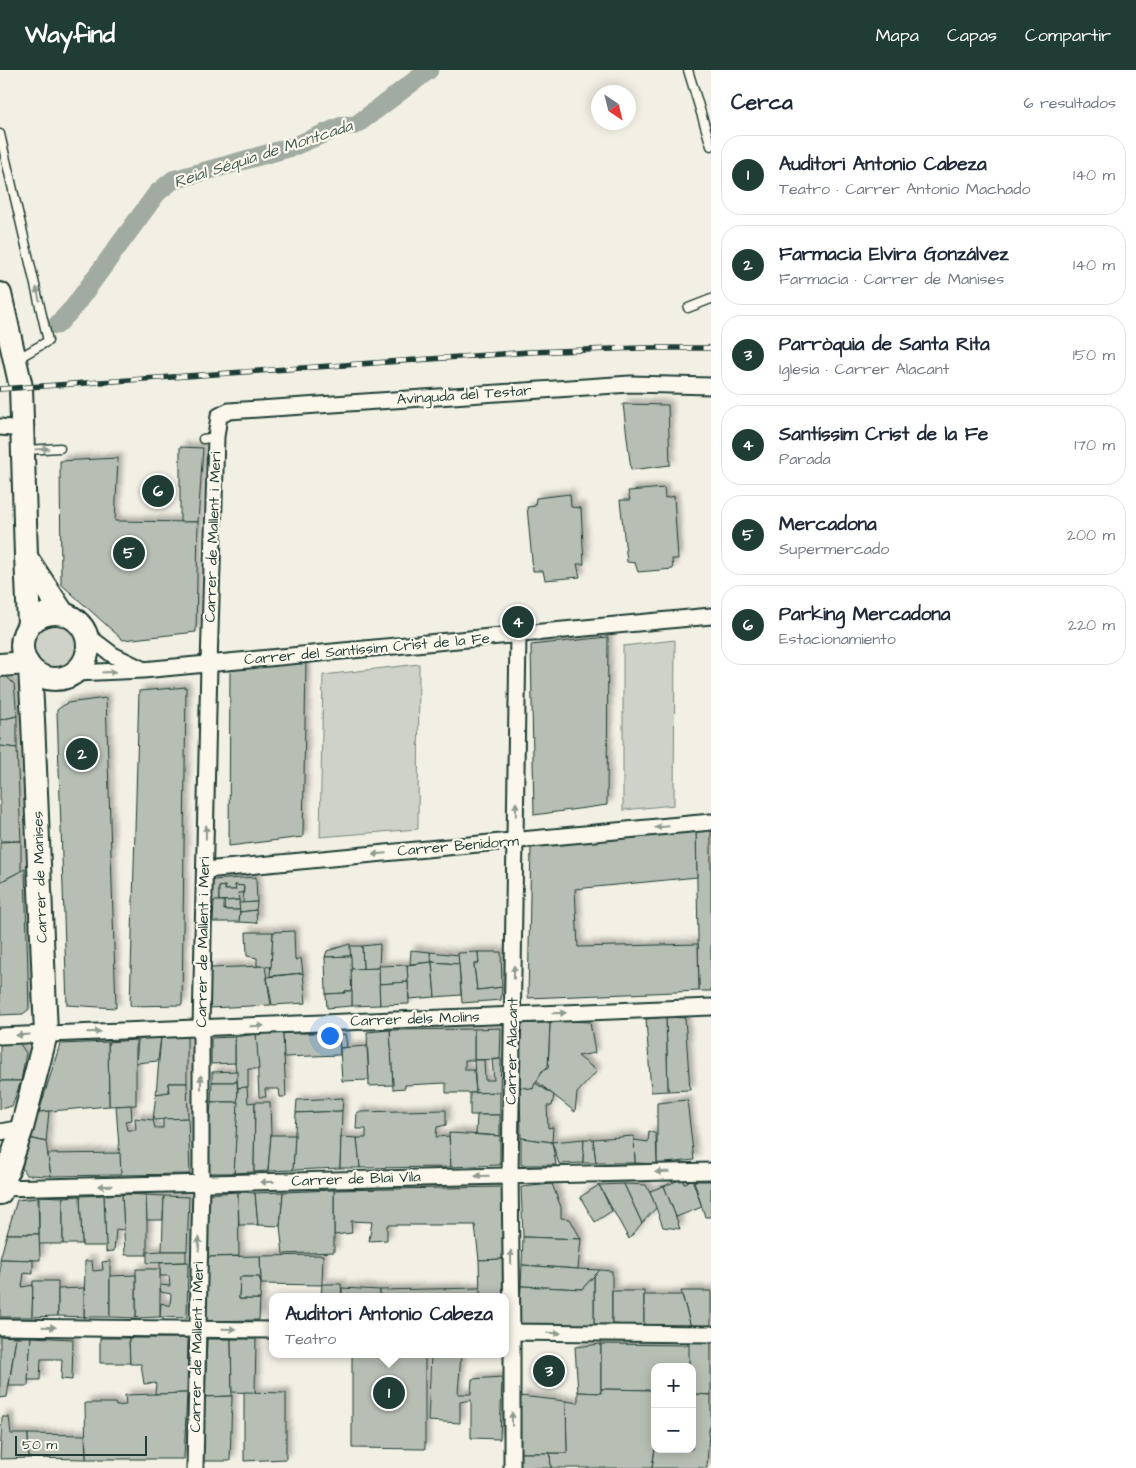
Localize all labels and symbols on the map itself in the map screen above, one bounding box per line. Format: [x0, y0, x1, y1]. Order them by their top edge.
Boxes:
north arrow [591, 85, 636, 130]
water label: Reial Séquia de Montcada [171, 114, 356, 193]
one-way arrow [34, 286, 42, 301]
street label: Avinguda del Testar [396, 380, 532, 411]
one-way arrow [34, 444, 50, 452]
street label: Carrer de Mallent i Meri [200, 451, 226, 623]
pin: 6 [142, 472, 174, 510]
pin: 5 [113, 534, 145, 572]
pin: 4 [502, 603, 534, 641]
street label: Carrer del Santíssim Crist de la Fe [243, 628, 491, 670]
one-way arrow [101, 667, 117, 675]
pin: 2 [66, 735, 98, 773]
one-way arrow [512, 801, 520, 817]
street label: Carrer de Manises [27, 810, 53, 943]
one-way arrow [654, 823, 670, 831]
one-way arrow [202, 824, 210, 840]
street label: Carrer Benidorm [396, 830, 520, 862]
one-way arrow [370, 850, 386, 858]
street label: Carrer de Mallent i Meri [191, 856, 215, 1028]
one-way arrow [510, 964, 518, 980]
street label: Carrer Alacant [501, 997, 523, 1105]
street label: Carrer dels Molins [350, 1006, 480, 1032]
one-way arrow [551, 1009, 567, 1017]
one-way arrow [249, 1021, 265, 1029]
your location [317, 1023, 343, 1049]
one-way arrow [87, 1028, 103, 1036]
one-way arrow [15, 1032, 31, 1040]
one-way arrow [197, 1074, 205, 1090]
street label: Carrer de Blai Vila [291, 1166, 421, 1192]
one-way arrow [654, 1168, 670, 1176]
one-way arrow [474, 1172, 490, 1180]
one-way arrow [259, 1178, 275, 1186]
one-way arrow [97, 1182, 113, 1190]
one-way arrow [195, 1236, 203, 1252]
one-way arrow [507, 1249, 515, 1265]
street label: Carrer de Mallent i Meri [185, 1261, 209, 1433]
one-way arrow [41, 1323, 57, 1331]
one-way arrow [221, 1325, 237, 1333]
one-way arrow [546, 1329, 562, 1337]
pin: 3 [533, 1352, 565, 1390]
pin: 1 [373, 1374, 405, 1412]
one-way arrow [508, 1411, 516, 1427]
scale bar [15, 1433, 148, 1456]

